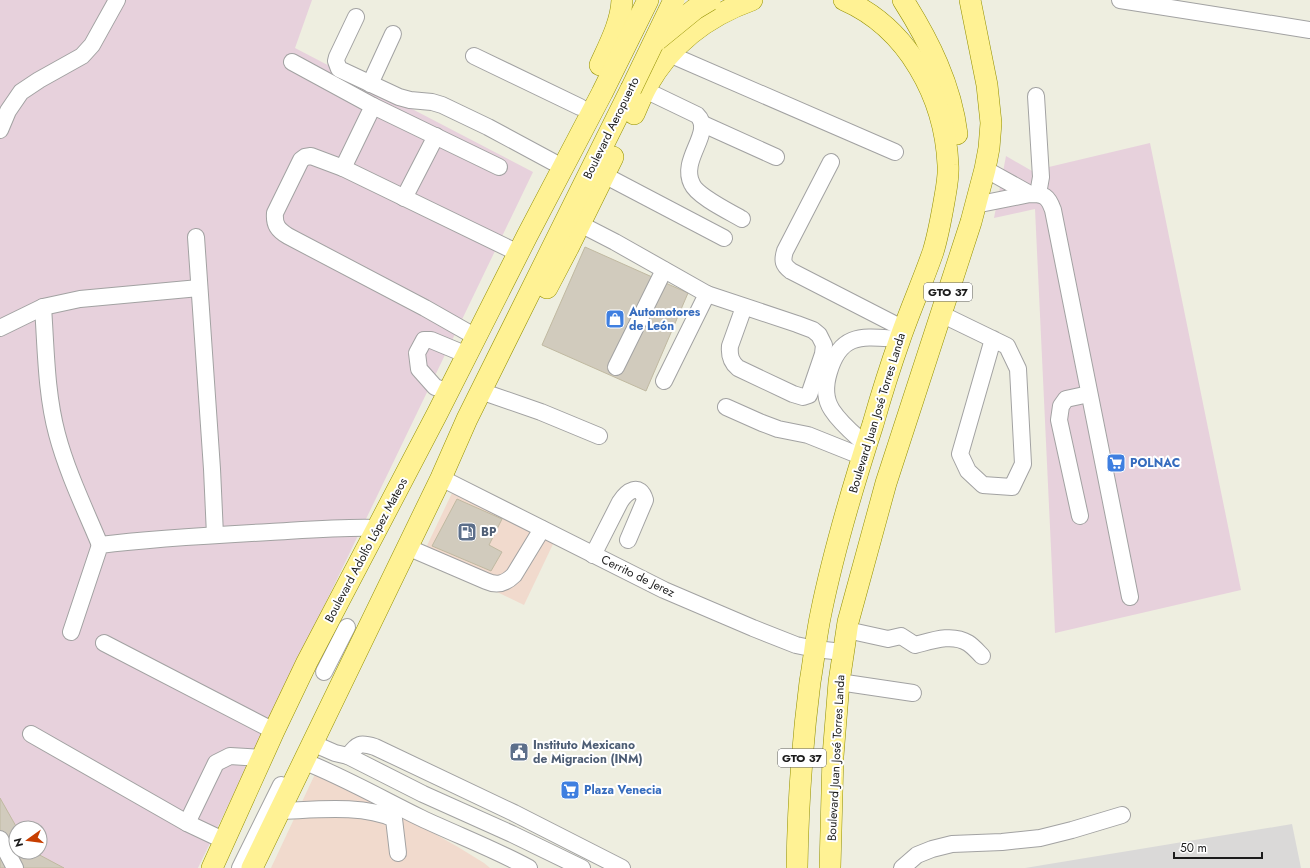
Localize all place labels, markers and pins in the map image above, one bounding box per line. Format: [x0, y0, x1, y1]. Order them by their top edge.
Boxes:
place label: Automotores de León [628, 303, 701, 335]
shop icon: Automotores de León [604, 308, 626, 330]
supermarket icon: POLNAC [1105, 452, 1127, 474]
place label: POLNAC [1130, 454, 1180, 472]
fuel station icon: BP [456, 521, 478, 543]
place label: BP [481, 523, 497, 541]
place label: Instituto Mexicano de Migracion (INM) [533, 736, 643, 768]
public building icon: Instituto Mexicano de Migracion (INM) [508, 741, 530, 763]
supermarket icon: Plaza Venecia [559, 779, 581, 801]
place label: Plaza Venecia [584, 781, 662, 799]

